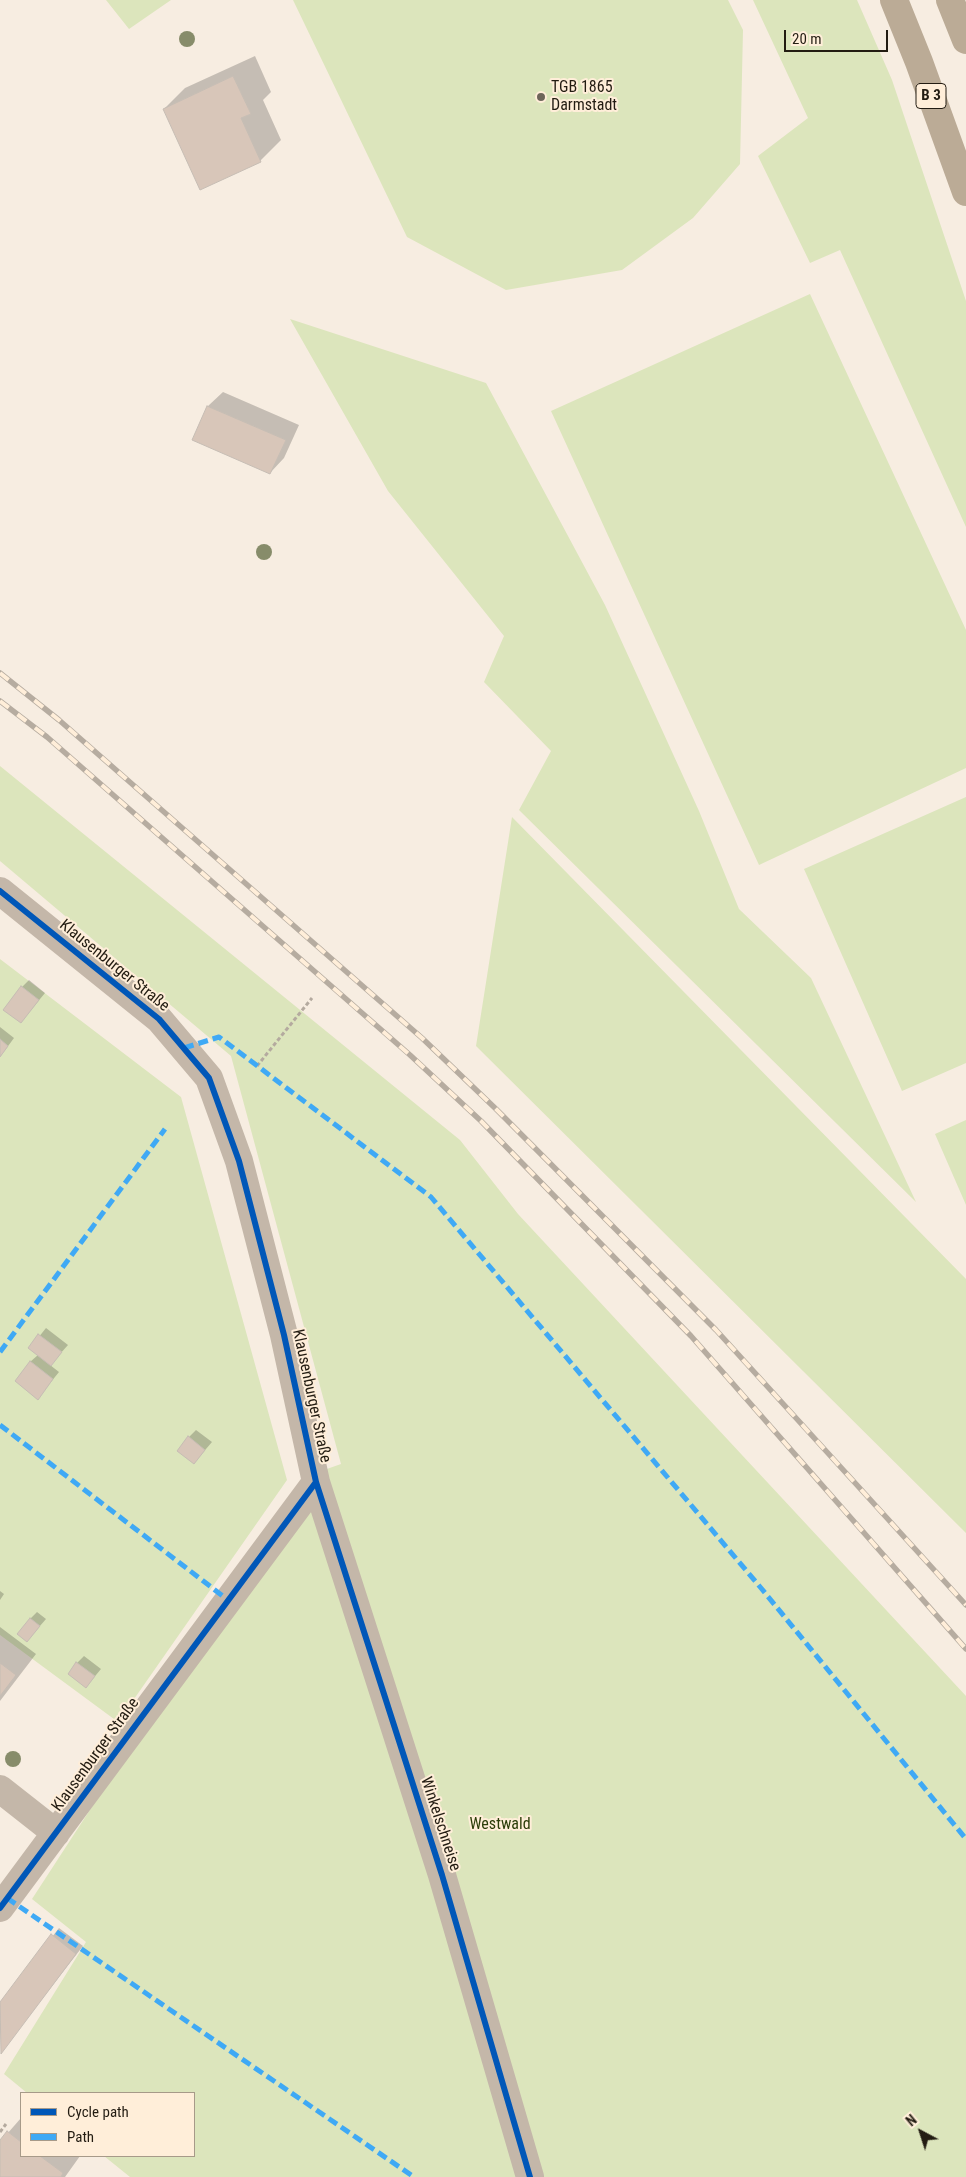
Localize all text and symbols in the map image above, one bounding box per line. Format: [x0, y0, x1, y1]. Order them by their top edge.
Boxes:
scale bar [786, 20, 890, 52]
text: 20 m [792, 30, 822, 48]
place label: TGB 1865 Darmstadt [551, 78, 617, 116]
road number: B 3 [916, 84, 946, 108]
marker: TGB 1865 Darmstadt [535, 91, 547, 103]
street label: Klausenburger Straße [55, 916, 173, 1016]
street label: Klausenburger Straße [287, 1328, 335, 1464]
street label: Klausenburger Straße [48, 1694, 144, 1816]
street label: Winkelschneise [416, 1774, 464, 1874]
park label: Westwald [469, 1815, 531, 1835]
legend [20, 2092, 195, 2157]
text: Cycle path [67, 2103, 129, 2121]
north arrow [896, 2107, 946, 2157]
text: N [903, 2112, 920, 2129]
text: Path [67, 2128, 94, 2146]

